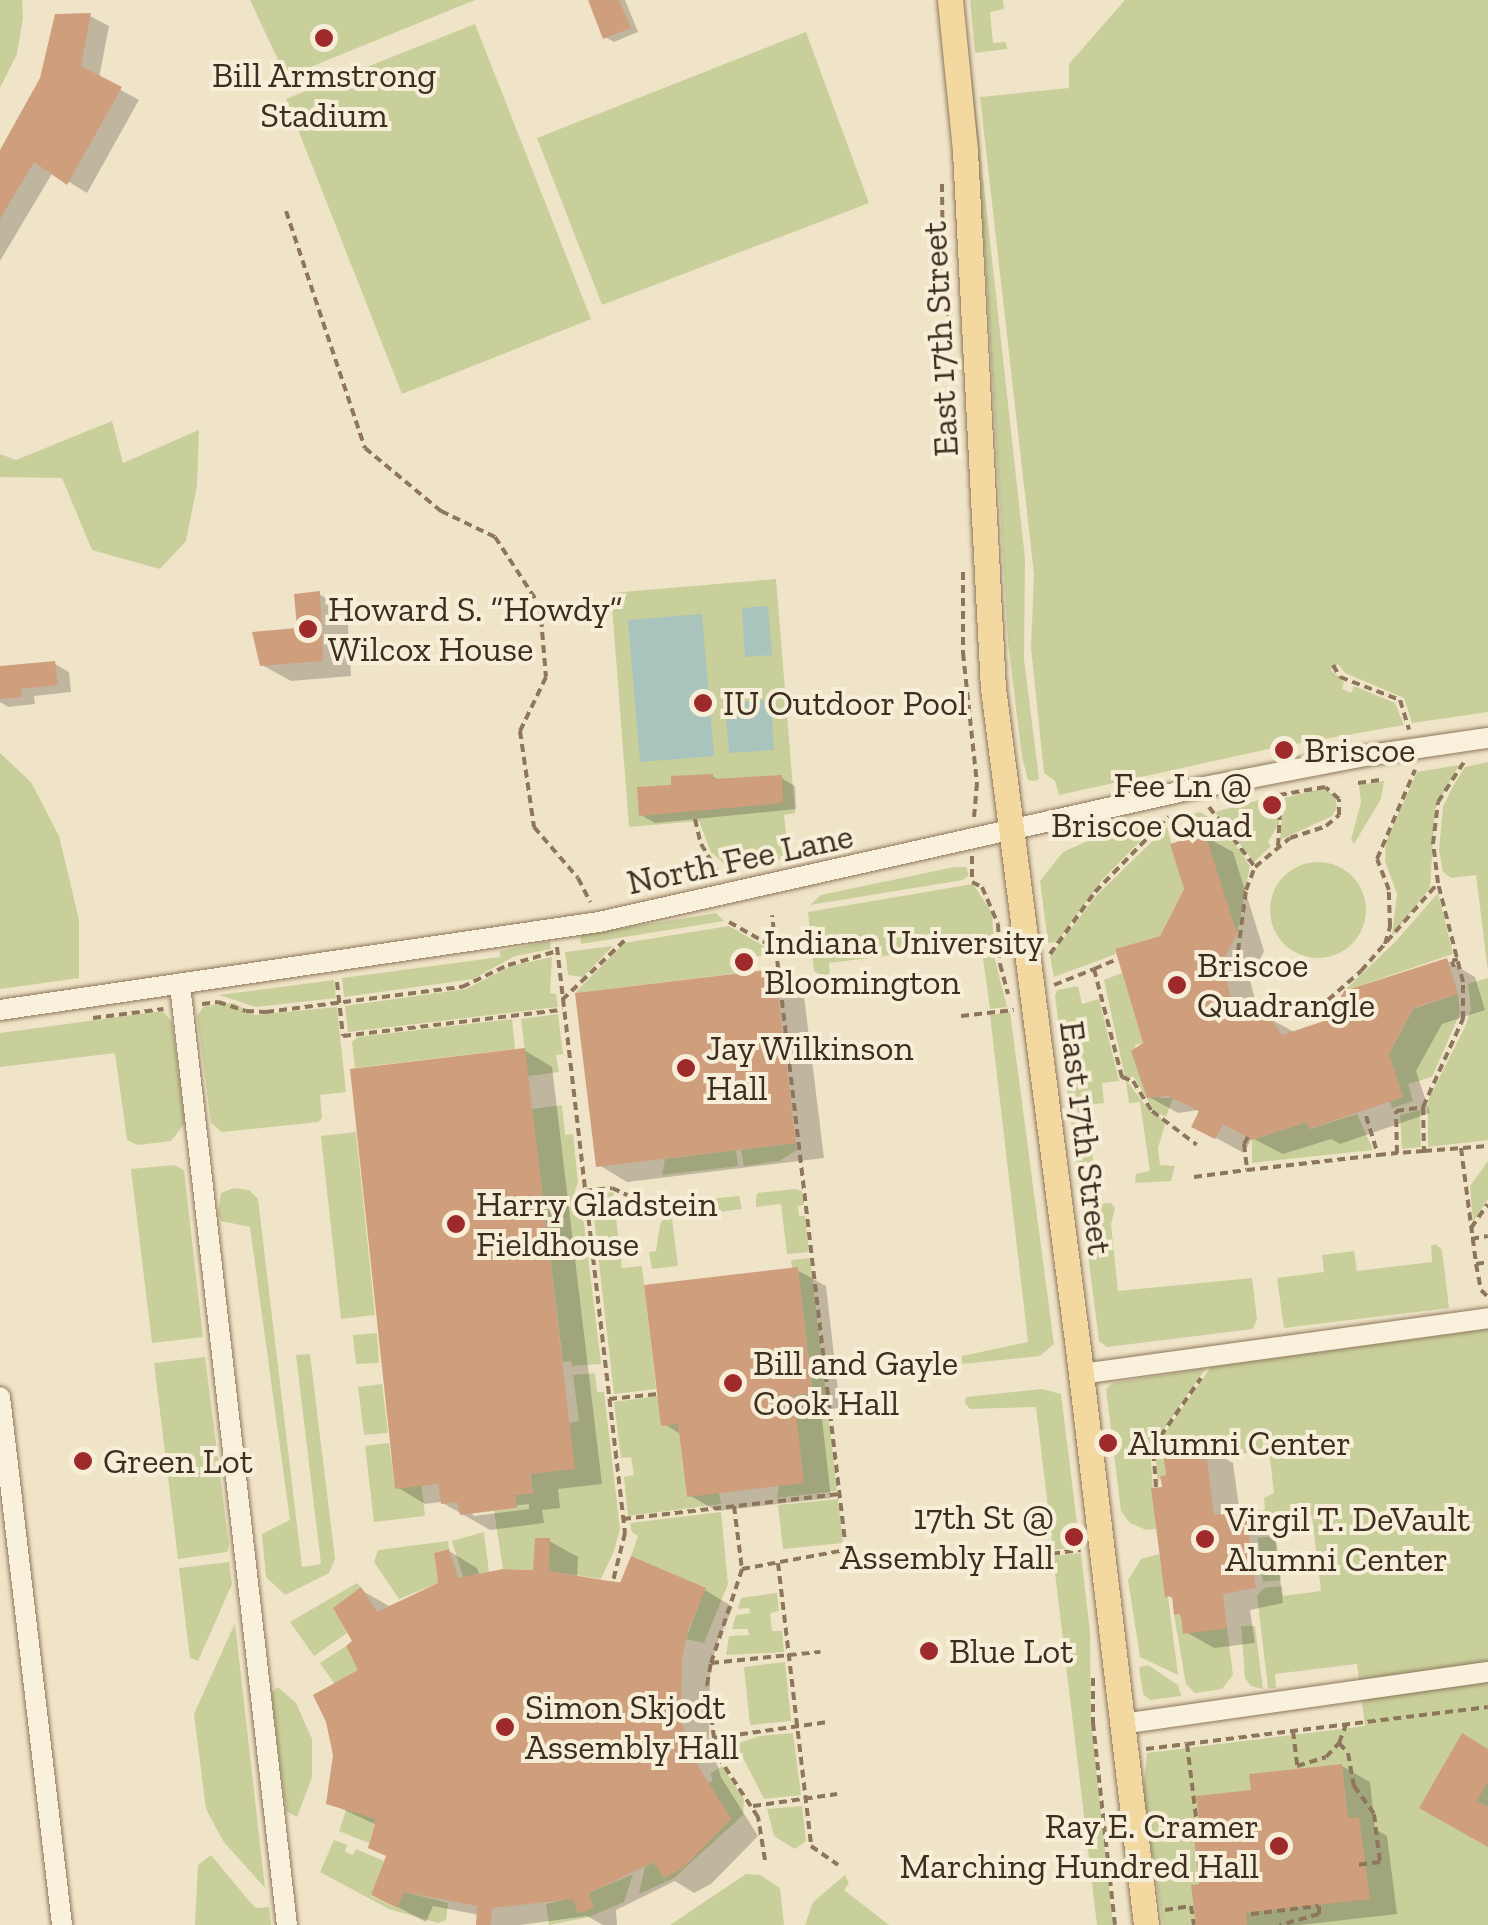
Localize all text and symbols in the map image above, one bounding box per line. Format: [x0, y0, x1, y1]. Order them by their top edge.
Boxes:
marker: Bill Armstrong Stadium [313, 27, 335, 49]
place label: Bill Armstrong Stadium [211, 54, 437, 136]
street label: East 17th Street [913, 220, 967, 458]
place label: Howard S. “Howdy” Wilcox House [328, 588, 622, 670]
marker: Howard S. “Howdy” Wilcox House [297, 618, 319, 640]
place label: IU Outdoor Pool [723, 682, 968, 724]
marker: IU Outdoor Pool [692, 692, 714, 714]
place label: Briscoe [1304, 729, 1416, 771]
marker: Briscoe [1273, 739, 1295, 761]
place label: Fee Ln @ Briscoe Quad [1051, 764, 1252, 846]
marker: Fee Ln @ Briscoe Quad [1261, 794, 1283, 816]
street label: North Fee Lane [623, 815, 857, 903]
place label: Indiana University Bloomington [764, 921, 1044, 1003]
place label: Briscoe Quadrangle [1197, 944, 1375, 1026]
marker: Indiana University Bloomington [733, 951, 755, 973]
marker: Briscoe Quadrangle [1166, 974, 1188, 996]
street label: East 17th Street [1051, 1018, 1121, 1258]
place label: Jay Wilkinson Hall [706, 1027, 916, 1109]
marker: Jay Wilkinson Hall [675, 1057, 697, 1079]
place label: Harry Gladstein Fieldhouse [476, 1183, 718, 1265]
marker: Harry Gladstein Fieldhouse [445, 1213, 467, 1235]
place label: Bill and Gayle Cook Hall [753, 1342, 958, 1424]
marker: Bill and Gayle Cook Hall [722, 1372, 744, 1394]
place label: Alumni Center [1128, 1422, 1351, 1464]
marker: Alumni Center [1097, 1432, 1119, 1454]
place label: Green Lot [103, 1440, 253, 1482]
marker: Green Lot [72, 1450, 94, 1472]
place label: 17th St @ Assembly Hall [839, 1496, 1054, 1578]
place label: Virgil T. DeVault Alumni Center [1225, 1498, 1471, 1580]
marker: 17th St @ Assembly Hall [1063, 1526, 1085, 1548]
marker: Virgil T. DeVault Alumni Center [1194, 1528, 1216, 1550]
place label: Blue Lot [949, 1630, 1073, 1672]
marker: Blue Lot [918, 1640, 940, 1662]
place label: Simon Skjodt Assembly Hall [525, 1686, 740, 1768]
marker: Simon Skjodt Assembly Hall [494, 1716, 516, 1738]
place label: Ray E. Cramer Marching Hundred Hall [900, 1805, 1259, 1887]
marker: Ray E. Cramer Marching Hundred Hall [1268, 1835, 1290, 1857]

